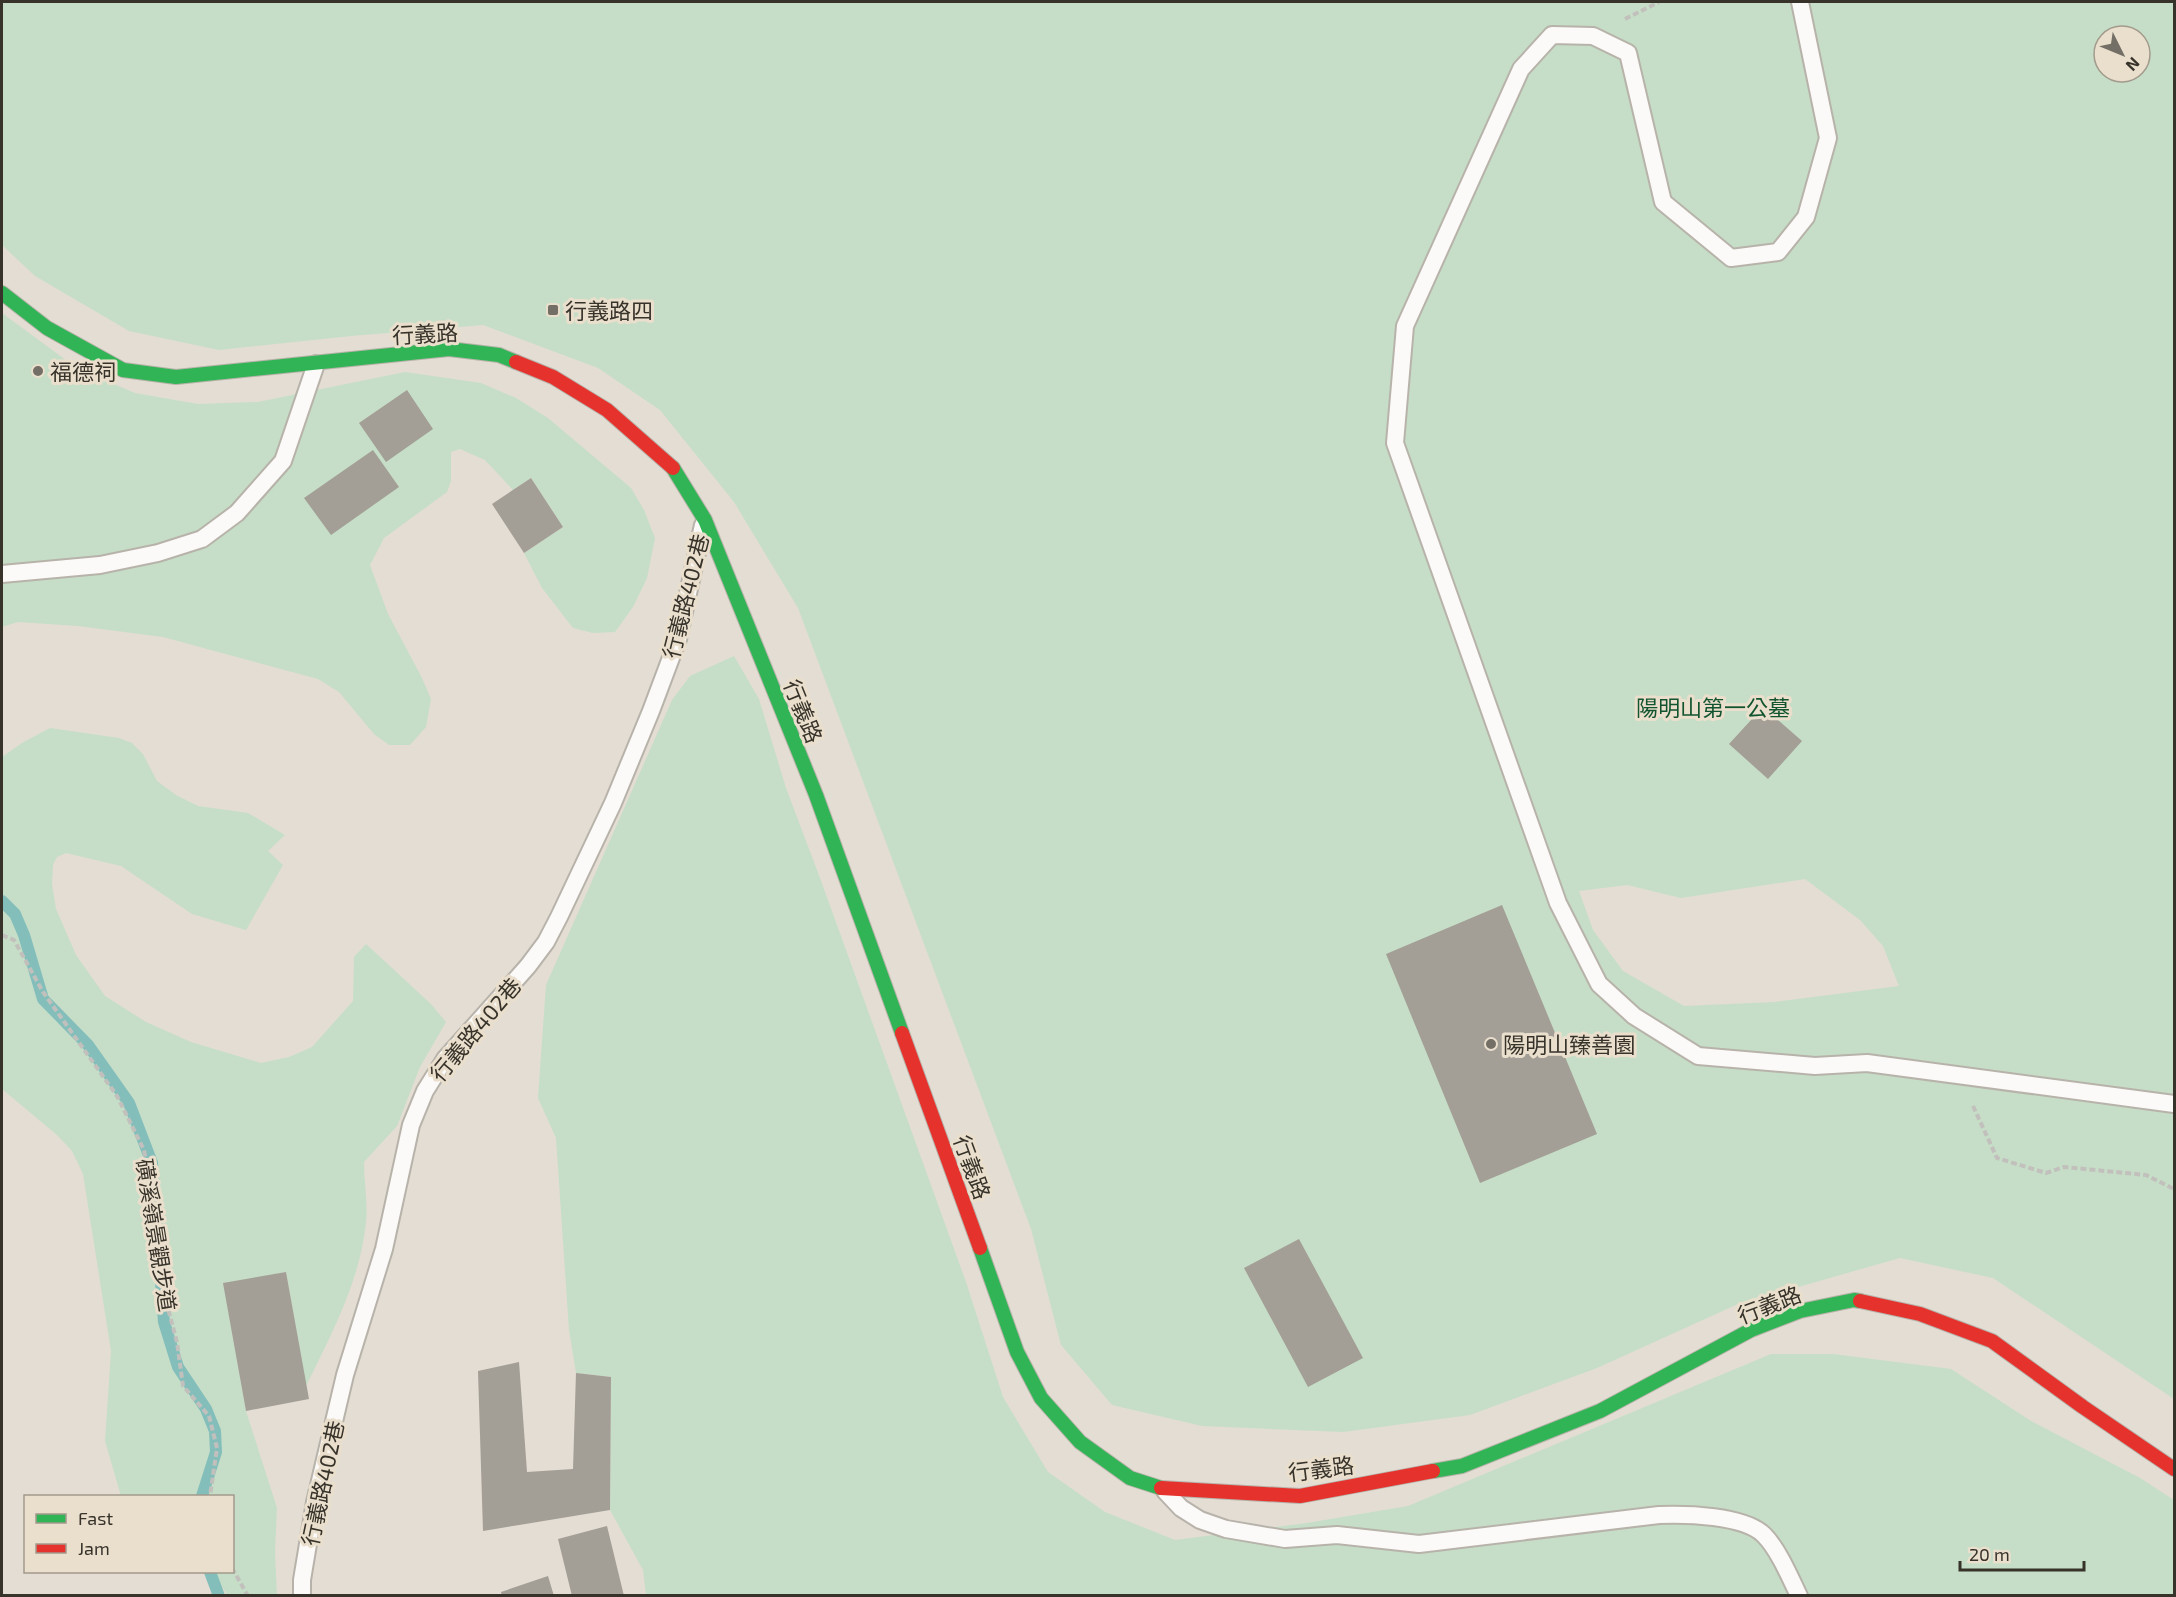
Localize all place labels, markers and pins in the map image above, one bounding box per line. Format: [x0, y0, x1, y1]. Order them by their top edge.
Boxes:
place label: 行義路四 [565, 297, 653, 323]
marker: 行義路四 [546, 303, 560, 317]
place label: 福德祠 [50, 358, 116, 384]
marker: 福德祠 [31, 364, 45, 378]
place label: 陽明山臻善園 [1503, 1031, 1635, 1057]
marker: 陽明山臻善園 [1484, 1037, 1498, 1051]

